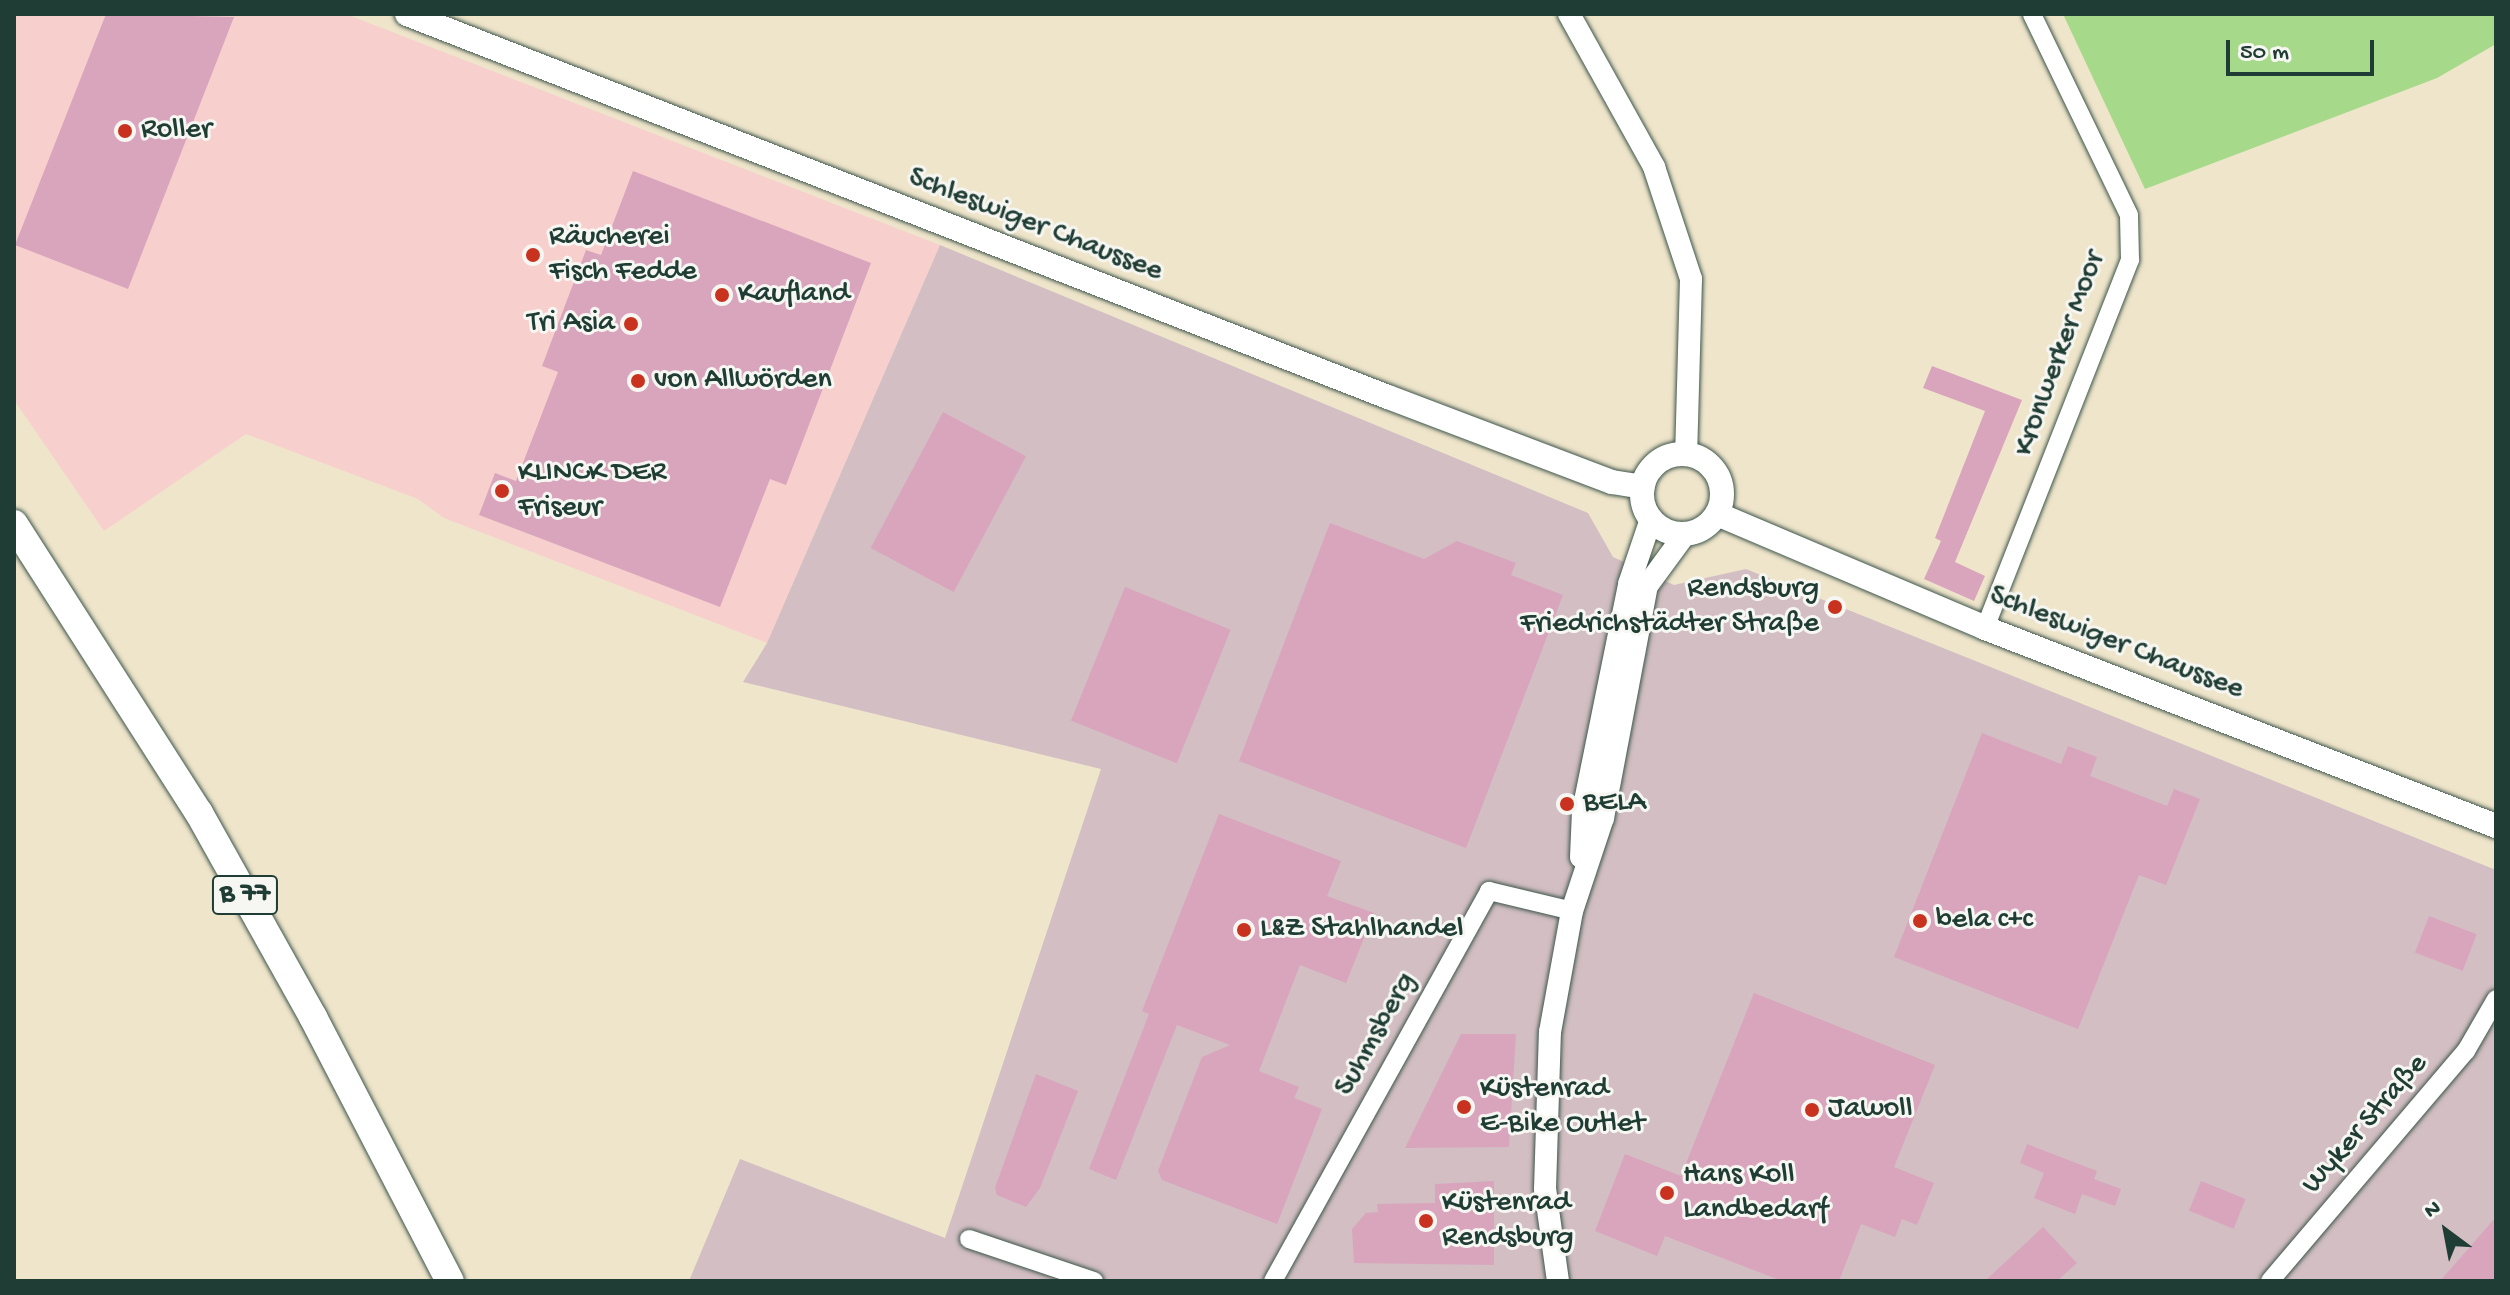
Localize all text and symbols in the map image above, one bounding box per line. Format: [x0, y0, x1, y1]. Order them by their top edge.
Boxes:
scale bar [2230, 24, 2378, 74]
text: 50 m [2240, 39, 2289, 68]
place label: Roller [141, 113, 212, 149]
marker: Roller [116, 122, 134, 140]
street label: Schleswiger Chaussee [903, 161, 1167, 291]
place label: Räucherei Fisch Fedde [549, 220, 697, 290]
marker: Räucherei Fisch Fedde [524, 246, 542, 264]
street label: Kronwerker Moor [2007, 247, 2115, 461]
place label: Kaufland [738, 277, 850, 313]
marker: Kaufland [713, 286, 731, 304]
place label: Tri Asia [527, 306, 615, 342]
marker: Tri Asia [622, 315, 640, 333]
place label: von Allwörden [654, 363, 832, 399]
marker: von Allwörden [629, 372, 647, 390]
place label: KLINCK DER Friseur [518, 456, 666, 526]
marker: KLINCK DER Friseur [493, 482, 511, 500]
place label: Rendsburg Friedrichstädter Straße [1520, 572, 1819, 642]
street label: Schleswiger Chaussee [1984, 579, 2248, 709]
marker: Rendsburg Friedrichstädter Straße [1826, 598, 1844, 616]
place label: BELA [1583, 786, 1646, 822]
marker: BELA [1558, 795, 1576, 813]
road number: B 77 [211, 871, 279, 919]
place label: bela c+c [1936, 903, 2033, 939]
place label: L&Z Stahlhandel [1260, 912, 1464, 948]
marker: bela c+c [1911, 912, 1929, 930]
marker: L&Z Stahlhandel [1235, 921, 1253, 939]
street label: Suhmsberg [1328, 967, 1426, 1103]
street label: Wyker Straße [2295, 1048, 2437, 1202]
place label: Küstenrad E-Bike Outlet [1480, 1072, 1645, 1142]
place label: Jawoll [1828, 1092, 1913, 1128]
marker: Küstenrad E-Bike Outlet [1455, 1098, 1473, 1116]
marker: Jawoll [1803, 1101, 1821, 1119]
place label: Hans Koll Landbedarf [1683, 1158, 1828, 1228]
marker: Hans Koll Landbedarf [1658, 1184, 1676, 1202]
place label: Küstenrad Rendsburg [1442, 1186, 1574, 1256]
north arrow [2406, 1191, 2486, 1271]
text: N [2420, 1196, 2446, 1225]
marker: Küstenrad Rendsburg [1417, 1212, 1435, 1230]

